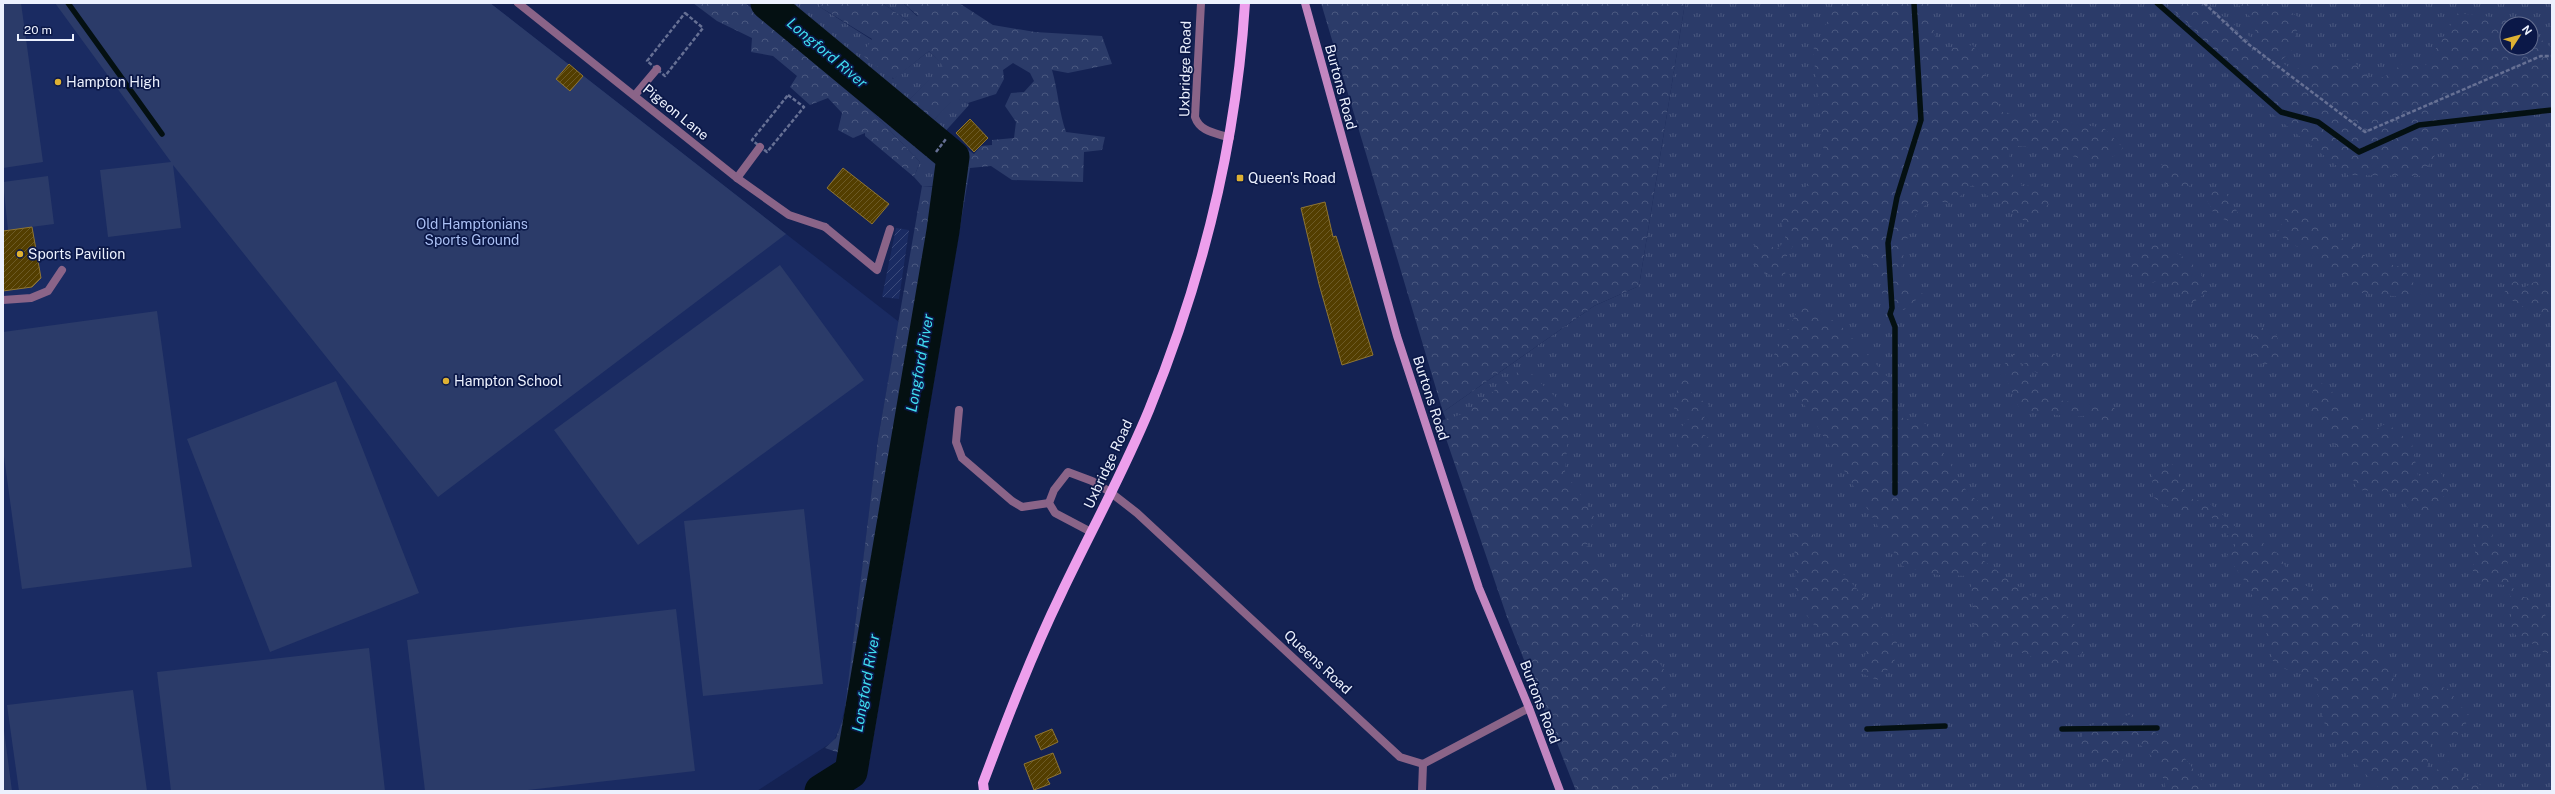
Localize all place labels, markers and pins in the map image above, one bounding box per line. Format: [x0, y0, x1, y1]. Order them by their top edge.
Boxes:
place label: Hampton High [66, 74, 160, 90]
marker: Hampton High [53, 77, 63, 87]
place label: Queen's Road [1248, 170, 1336, 186]
marker: Queen's Road [1235, 173, 1245, 183]
place label: Sports Pavilion [28, 246, 125, 262]
marker: Sports Pavilion [15, 249, 25, 259]
place label: Hampton School [454, 373, 562, 389]
marker: Hampton School [441, 376, 451, 386]

